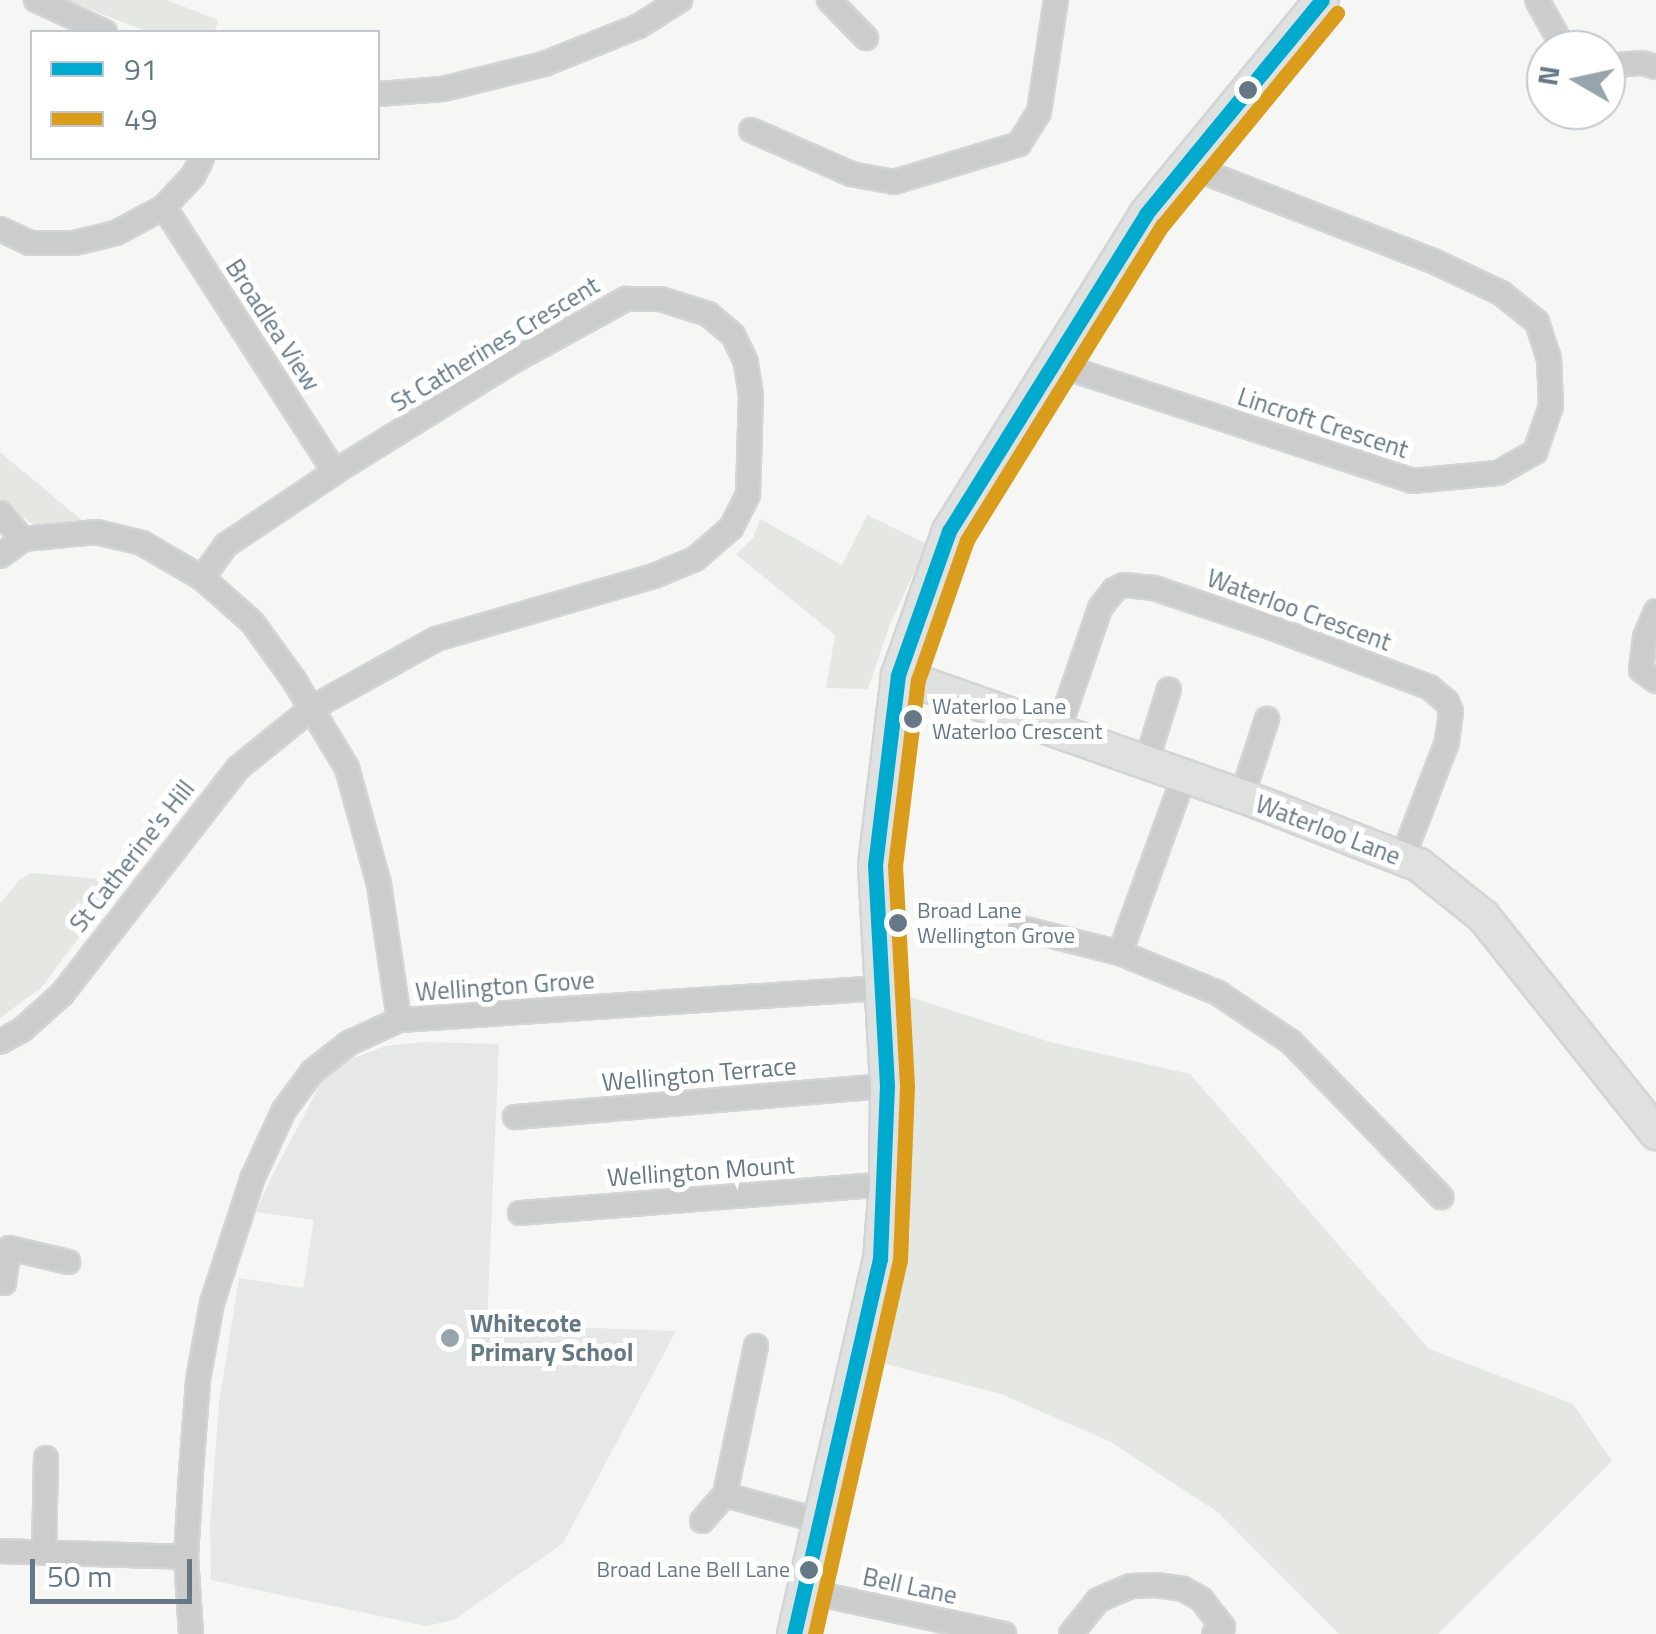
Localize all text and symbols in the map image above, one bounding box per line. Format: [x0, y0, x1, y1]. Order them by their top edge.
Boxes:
legend [30, 30, 380, 160]
north arrow [1526, 30, 1626, 130]
text: 91 [124, 46, 158, 92]
text: N [1525, 63, 1571, 88]
unlabelled marker [1238, 80, 1258, 100]
text: 49 [124, 96, 158, 142]
street label: Broadlea View [219, 254, 327, 396]
street label: St Catherines Crescent [385, 270, 605, 418]
street label: Lincroft Crescent [1234, 381, 1412, 465]
street label: Waterloo Crescent [1203, 563, 1395, 657]
place label: Waterloo Lane Waterloo Crescent [932, 693, 1102, 744]
marker: Waterloo Lane Waterloo Crescent [903, 709, 923, 729]
street label: St Catherine's Hill [63, 774, 201, 938]
street label: Waterloo Lane [1251, 789, 1405, 871]
place label: Broad Lane Wellington Grove [917, 897, 1075, 948]
marker: Broad Lane Wellington Grove [888, 913, 908, 933]
street label: Wellington Grove [414, 965, 596, 1007]
street label: Wellington Terrace [600, 1051, 798, 1097]
street label: Wellington Mount [606, 1149, 796, 1193]
place label: Whitecote Primary School [470, 1309, 633, 1368]
marker: Whitecote Primary School [439, 1327, 461, 1349]
scale bar [35, 1539, 198, 1601]
text: 50 m [47, 1553, 112, 1599]
place label: Broad Lane Bell Lane [596, 1557, 790, 1583]
marker: Broad Lane Bell Lane [799, 1560, 819, 1580]
street label: Bell Lane [860, 1561, 960, 1611]

